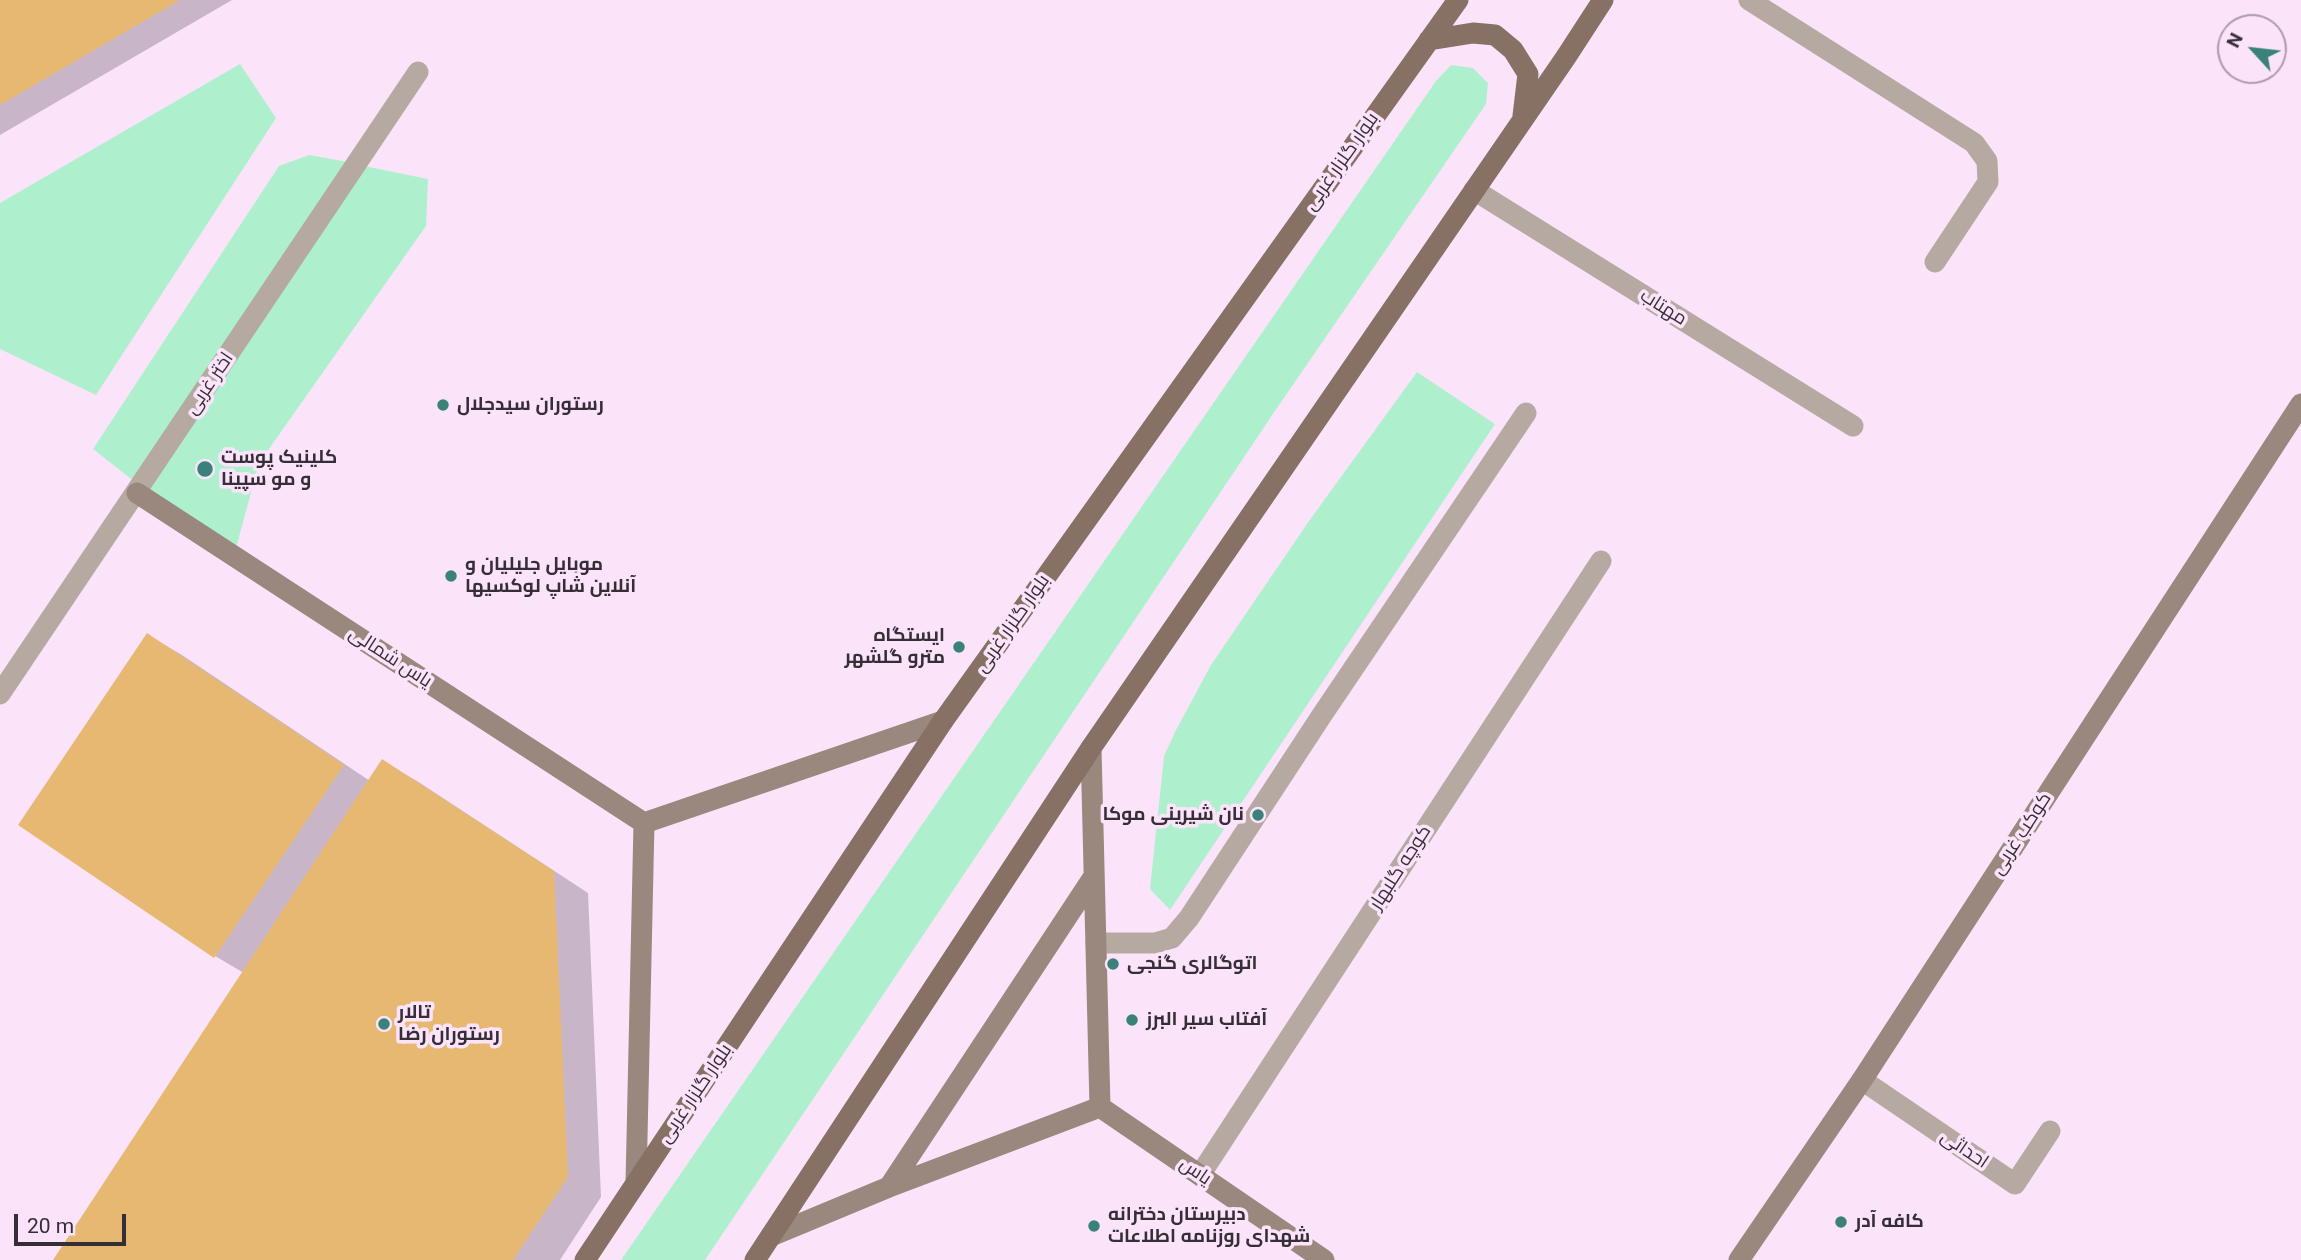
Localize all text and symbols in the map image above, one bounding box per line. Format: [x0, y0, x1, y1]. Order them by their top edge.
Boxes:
north arrow [2217, 14, 2287, 84]
text: N [2221, 29, 2248, 51]
street label: بلوار گلزار غربی [1300, 108, 1384, 216]
street label: مهتاب [1635, 285, 1691, 331]
street label: اختر غربی [181, 348, 239, 420]
place label: رستوران سیدجلال [457, 394, 604, 416]
marker: رستوران سیدجلال [435, 397, 451, 413]
place label: کلینیک پوست و مو سپینا [221, 447, 337, 491]
marker: کلینیک پوست و مو سپینا [195, 459, 215, 479]
place label: موبایل جلیلیان و آنلاین شاپ لوکسیها [465, 554, 636, 598]
marker: موبایل جلیلیان و آنلاین شاپ لوکسیها [443, 568, 459, 584]
street label: بلوار گلزار غربی [971, 570, 1055, 678]
street label: یاس شمالی [344, 623, 436, 693]
place label: ایستگاه مترو گلشهر [845, 625, 945, 669]
marker: ایستگاه مترو گلشهر [951, 639, 967, 655]
street label: کوکب غربی [1987, 788, 2057, 880]
place label: نان شیرینی موکا [1102, 804, 1244, 826]
marker: نان شیرینی موکا [1250, 807, 1266, 823]
street label: کوچه گلبهار [1365, 821, 1437, 915]
place label: اتوگالری گنجی [1127, 953, 1257, 975]
marker: اتوگالری گنجی [1105, 956, 1121, 972]
place label: تالار رستوران رضا [398, 1002, 500, 1046]
place label: آفتاب سیر البرز [1146, 1009, 1267, 1031]
marker: آفتاب سیر البرز [1124, 1012, 1140, 1028]
marker: تالار رستوران رضا [376, 1016, 392, 1032]
street label: بلوار گلزار غربی [654, 1040, 738, 1148]
street label: احداثی [1936, 1126, 1992, 1174]
street label: یاس [1175, 1153, 1215, 1191]
scale bar [18, 1200, 130, 1244]
place label: دبیرستان دخترانه شهدای روزنامه اطلاعات [1108, 1204, 1310, 1248]
place label: کافه آدر [1855, 1211, 1924, 1233]
text: 20 m [27, 1214, 74, 1238]
marker: کافه آدر [1833, 1214, 1849, 1230]
marker: دبیرستان دخترانه شهدای روزنامه اطلاعات [1086, 1218, 1102, 1234]

